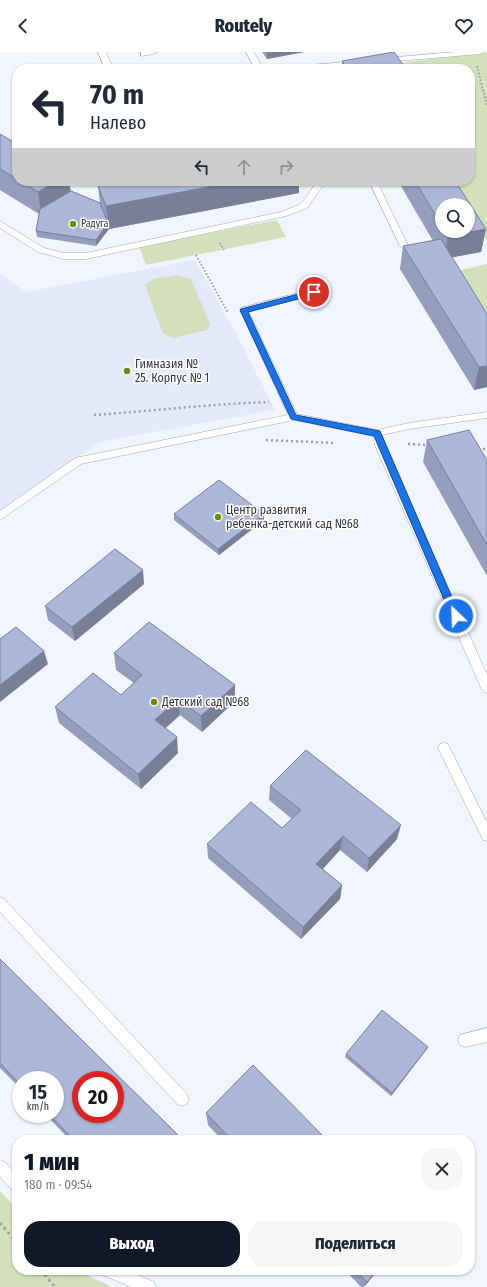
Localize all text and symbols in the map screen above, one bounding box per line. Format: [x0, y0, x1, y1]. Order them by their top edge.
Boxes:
icon: back [12, 15, 34, 37]
text: Routely [215, 15, 272, 37]
icon: heart [453, 15, 475, 37]
text: 70 m [90, 78, 144, 111]
icon: left [24, 80, 76, 132]
text: Налево [90, 112, 146, 134]
icon: left [191, 156, 213, 178]
icon: ahead [233, 156, 255, 178]
icon: right [275, 156, 297, 178]
map controls [435, 198, 475, 238]
button: search [435, 198, 475, 238]
place label: Радуга [81, 218, 109, 230]
marker: Радуга [68, 219, 78, 229]
pin [297, 275, 331, 309]
icon: arrive [303, 281, 325, 303]
place label: Гимназия № 25. Корпус № 1 [135, 357, 209, 385]
marker: Гимназия № 25. Корпус № 1 [122, 366, 132, 376]
place label: Центр развития ребенка-детский сад №68 [226, 503, 359, 531]
marker: Центр развития ребенка-детский сад №68 [213, 512, 223, 522]
position arrow [435, 595, 477, 637]
place label: Детский сад №68 [161, 695, 249, 709]
marker: Детский сад №68 [149, 697, 159, 707]
speed limit sign: 20 [72, 1071, 124, 1123]
text: 15 [29, 1080, 47, 1104]
text: km/h [27, 1101, 49, 1113]
text: 1 мин [24, 1148, 79, 1176]
button: close [421, 1148, 463, 1190]
text: 180 m · 09:54 [24, 1177, 92, 1192]
button: Выход [24, 1221, 240, 1267]
button: Поделиться [248, 1221, 463, 1267]

